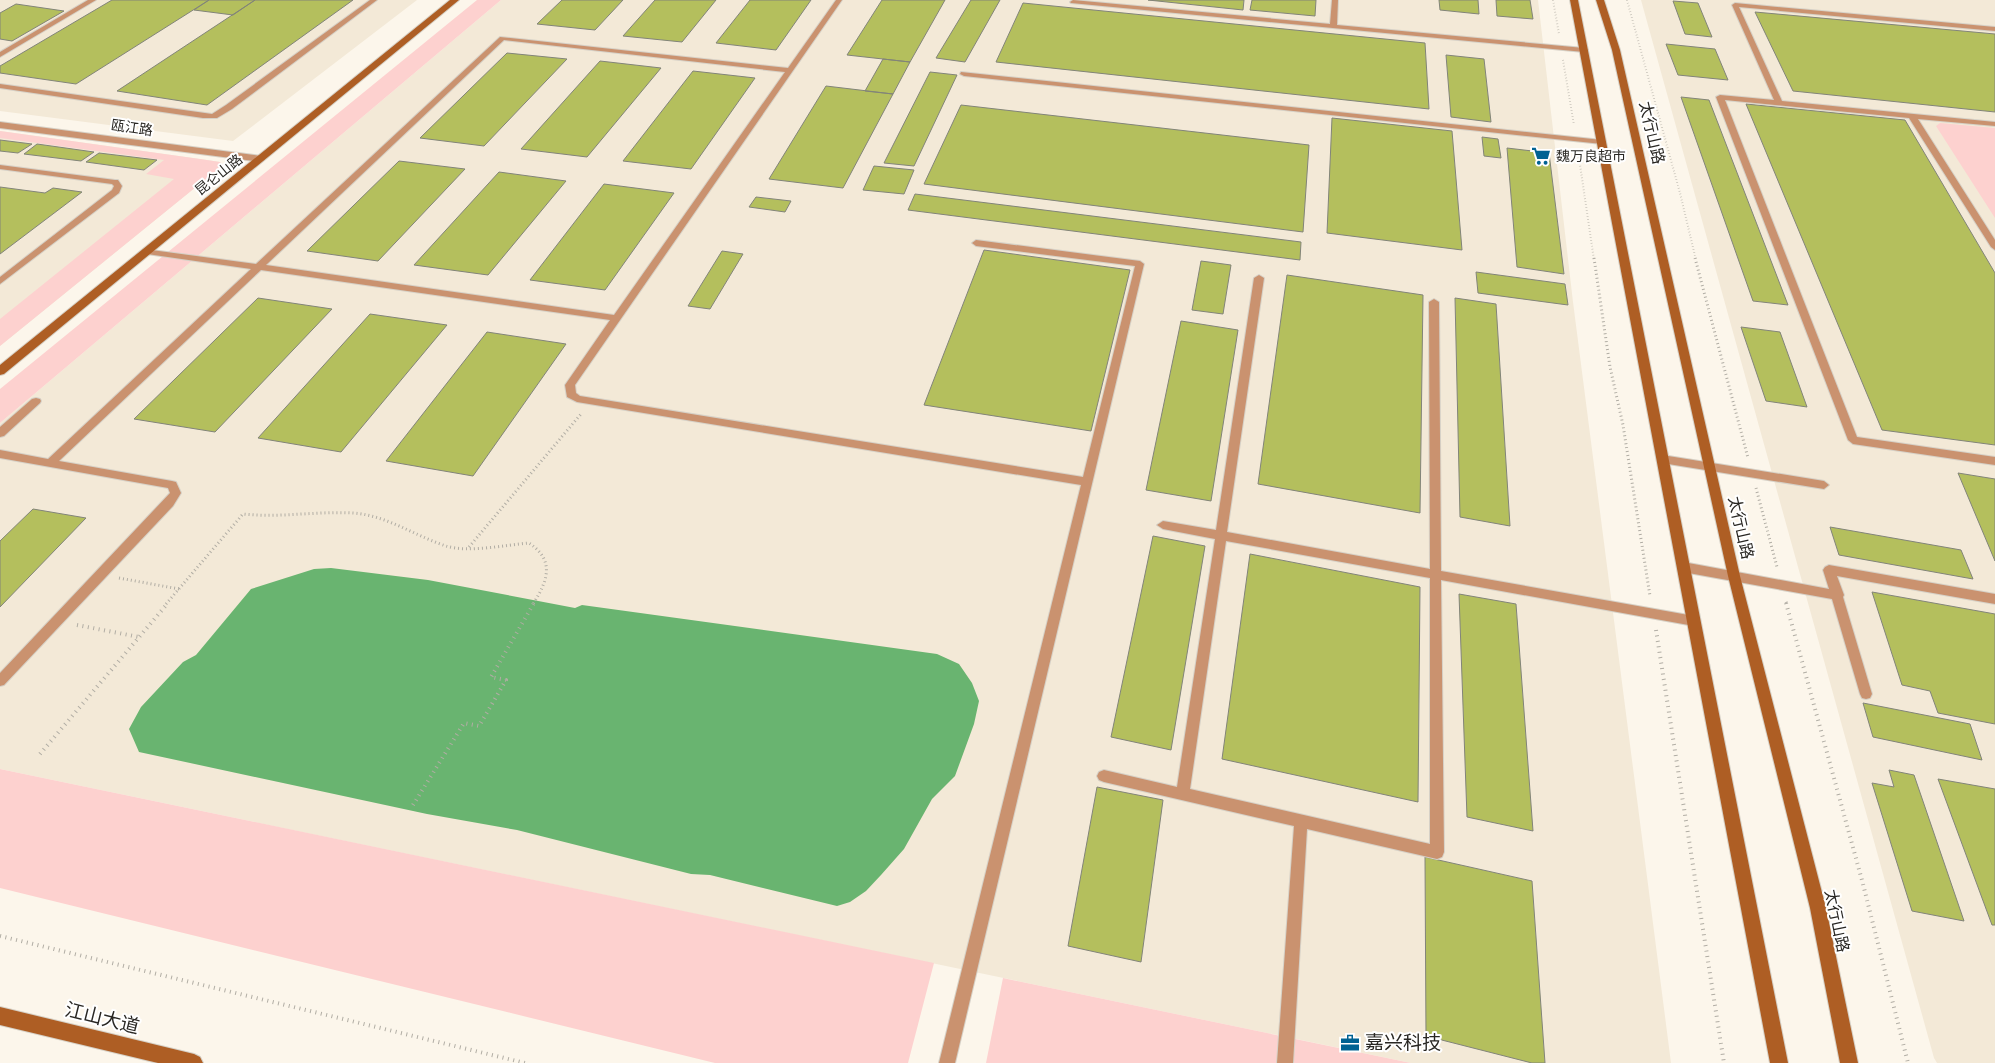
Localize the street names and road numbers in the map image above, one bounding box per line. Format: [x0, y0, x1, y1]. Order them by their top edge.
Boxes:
street label: 太行山路 [1635, 100, 1667, 166]
street label: 瓯江路 [110, 117, 154, 139]
street label: 昆仑山路 [192, 151, 246, 199]
street label: 太行山路 [1724, 495, 1756, 561]
street label: 太行山路 [1820, 888, 1852, 954]
street label: 江山大道 [62, 999, 142, 1039]

